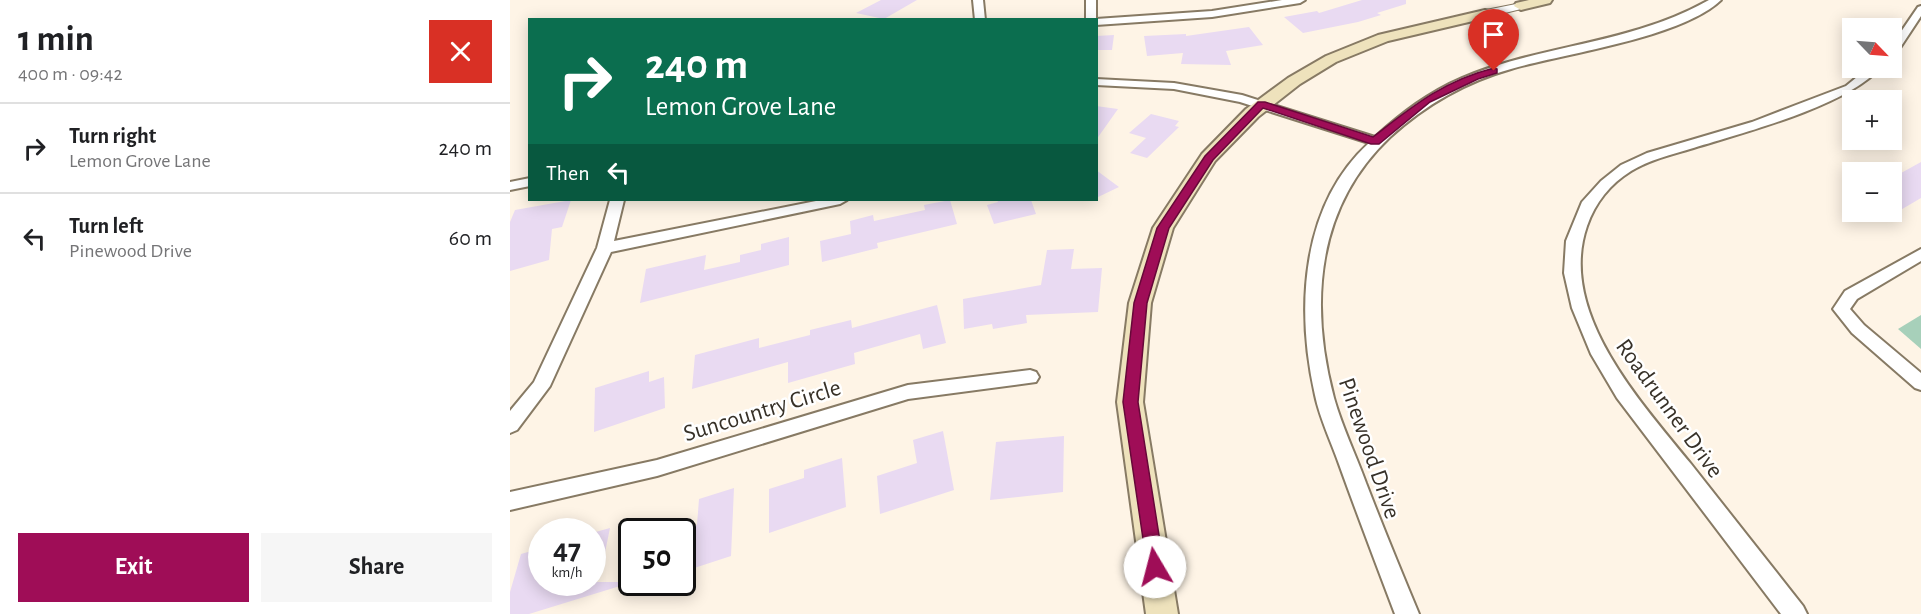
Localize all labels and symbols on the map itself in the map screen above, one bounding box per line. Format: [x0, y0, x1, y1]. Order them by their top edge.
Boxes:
pin [1468, 9, 1519, 71]
north arrow [1842, 18, 1902, 78]
street label: Roadrunner Drive [1611, 335, 1727, 482]
street label: Pinewood Drive [1334, 375, 1404, 522]
street label: Suncountry Circle [681, 376, 844, 446]
speed limit sign: 50 [618, 518, 696, 596]
position arrow [1123, 535, 1187, 599]

